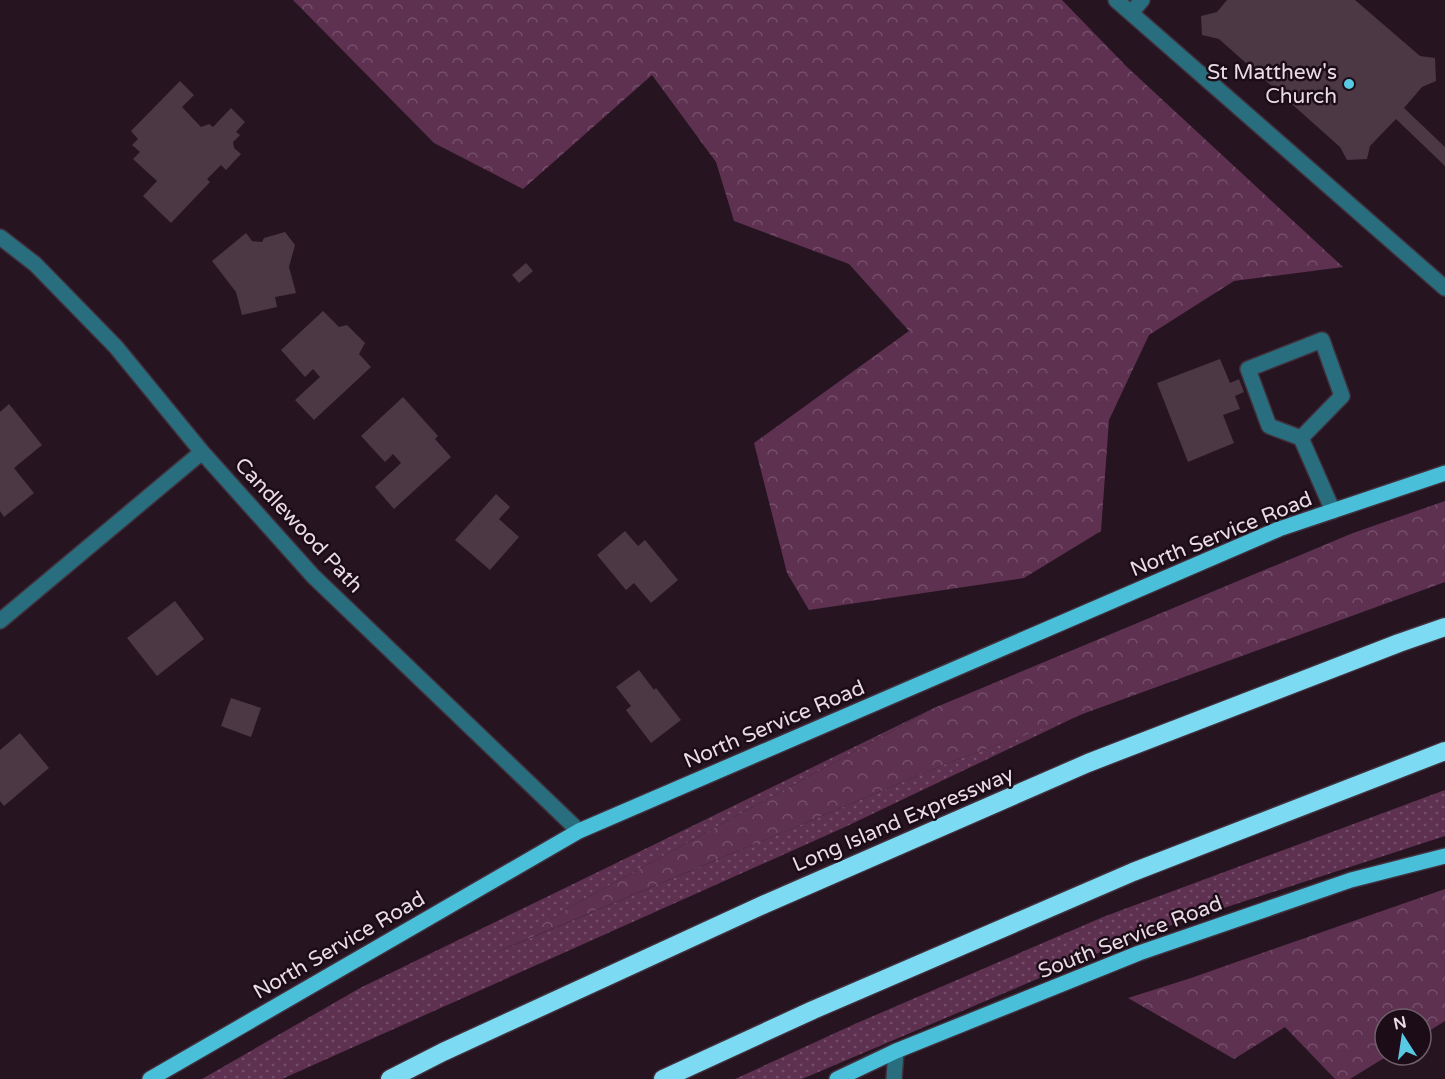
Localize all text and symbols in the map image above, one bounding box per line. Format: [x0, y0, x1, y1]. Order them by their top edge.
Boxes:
place label: St Matthew's Church [1207, 60, 1337, 109]
marker: St Matthew's Church [1342, 77, 1356, 91]
street label: Candlewood Path [229, 452, 368, 598]
street label: North Service Road [1127, 487, 1316, 582]
street label: North Service Road [680, 675, 868, 774]
street label: Long Island Expressway [789, 761, 1018, 877]
street label: North Service Road [249, 886, 430, 1005]
street label: South Service Road [1035, 891, 1226, 984]
north arrow [1373, 1007, 1433, 1067]
text: N [1392, 1012, 1408, 1034]

